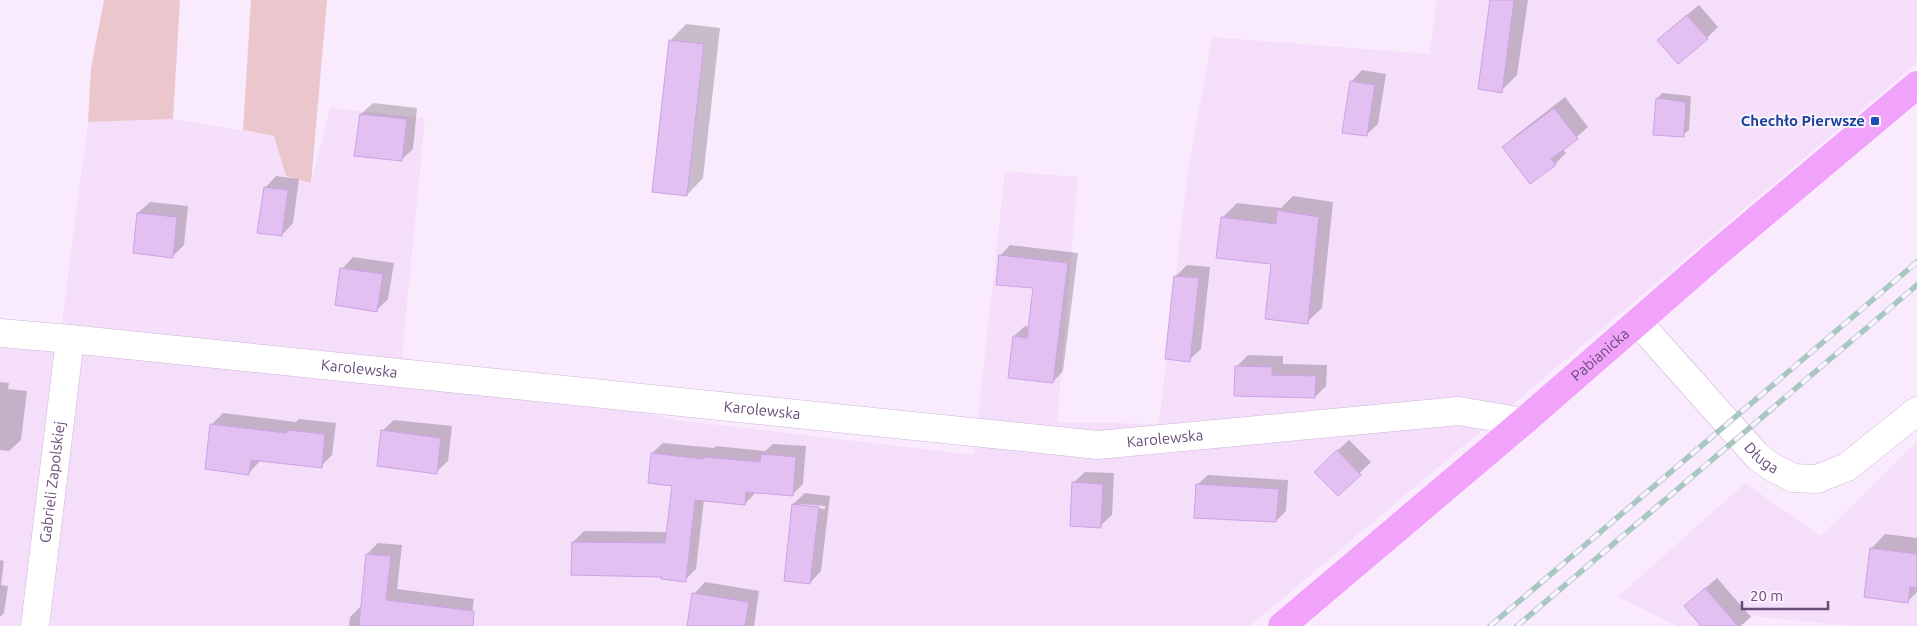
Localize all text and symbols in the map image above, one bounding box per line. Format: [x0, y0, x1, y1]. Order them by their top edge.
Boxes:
place label: Chechło Pierwsze [1741, 112, 1865, 129]
marker: Chechło Pierwsze [1869, 115, 1881, 127]
street label: Pabianicka [1567, 325, 1632, 384]
street label: Karolewska [320, 356, 398, 381]
street label: Karolewska [723, 397, 801, 422]
street label: Gabrieli Zapolskiej [36, 420, 68, 544]
street label: Karolewska [1126, 426, 1204, 450]
street label: Długa [1741, 439, 1781, 477]
scale bar [1742, 578, 1828, 610]
text: 20 m [1750, 587, 1783, 604]

